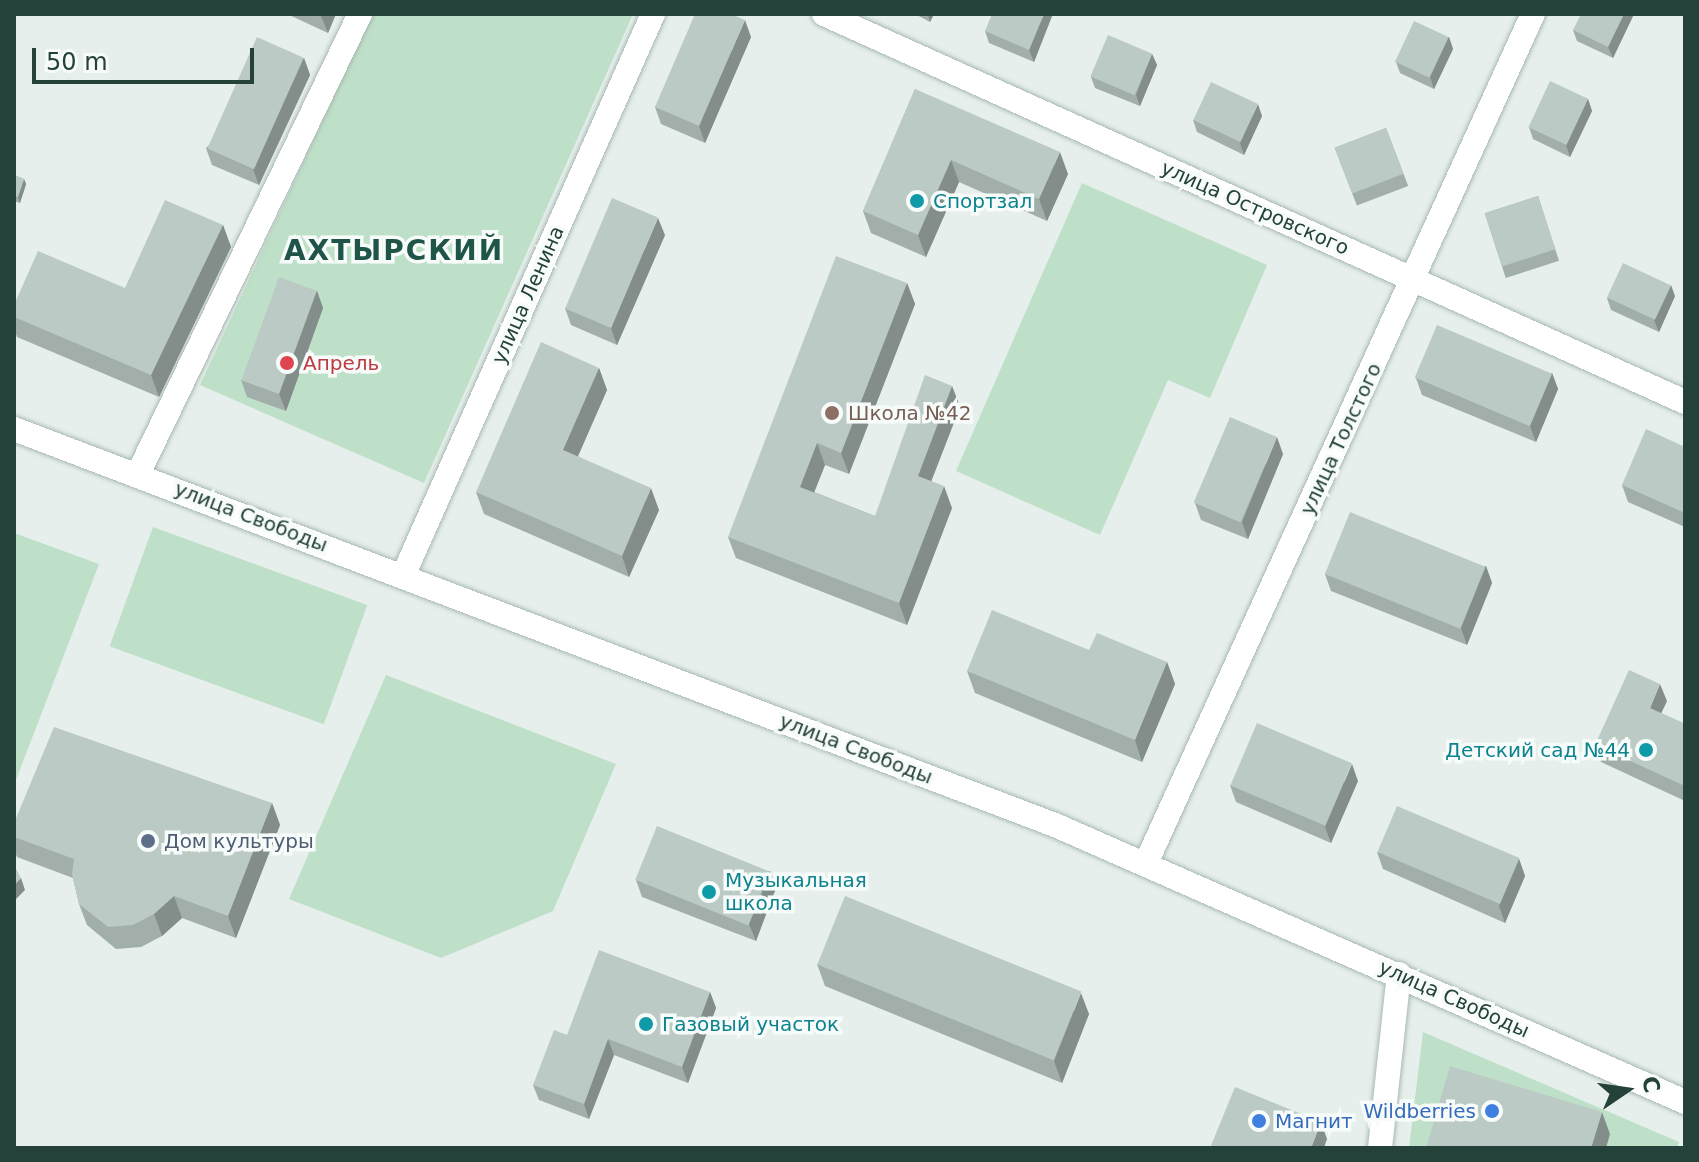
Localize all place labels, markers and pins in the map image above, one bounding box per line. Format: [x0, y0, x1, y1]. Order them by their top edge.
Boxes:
place label: Спортзал [933, 189, 1032, 213]
marker: Спортзал [908, 192, 926, 210]
place label: Апрель [303, 351, 379, 375]
marker: Апрель [278, 354, 296, 372]
place label: Школа №42 [848, 401, 971, 425]
marker: Школа №42 [823, 404, 841, 422]
place label: Детский сад №44 [1445, 738, 1630, 762]
marker: Детский сад №44 [1637, 741, 1655, 759]
place label: Дом культуры [164, 829, 314, 853]
marker: Дом культуры [139, 832, 157, 850]
place label: Музыкальная школа [725, 868, 867, 915]
marker: Музыкальная школа [700, 883, 718, 901]
place label: Газовый участок [662, 1012, 839, 1036]
marker: Газовый участок [637, 1015, 655, 1033]
place label: Wildberries [1363, 1099, 1476, 1123]
marker: Wildberries [1483, 1102, 1501, 1120]
place label: Магнит [1275, 1109, 1353, 1133]
marker: Магнит [1250, 1112, 1268, 1130]

